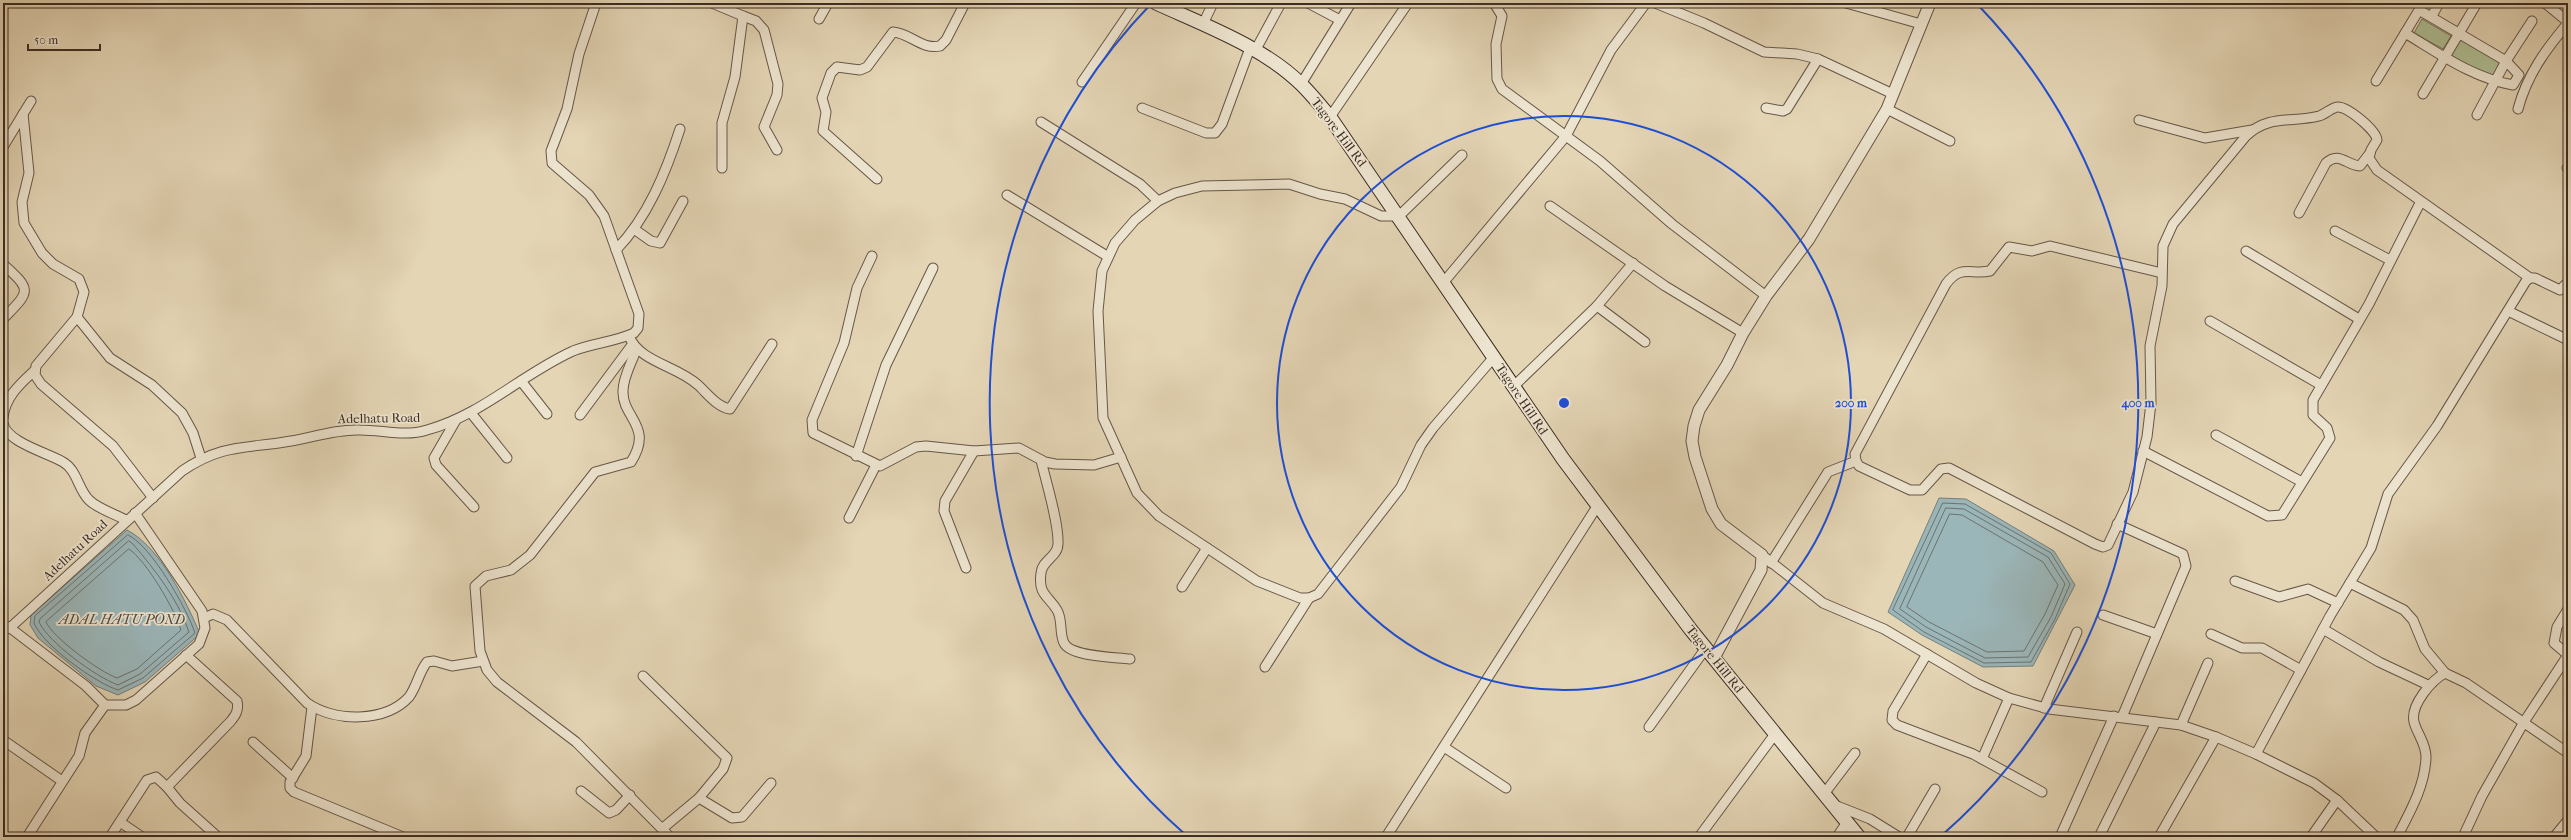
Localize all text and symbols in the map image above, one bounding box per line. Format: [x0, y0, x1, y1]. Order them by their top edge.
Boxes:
scale bar [28, 26, 100, 52]
text: 50 m [34, 33, 58, 47]
street label: Tagore Hill Rd [1308, 95, 1370, 170]
street label: Tagore Hill Rd [1493, 361, 1552, 438]
centre of rings [1557, 396, 1571, 410]
text: 200 m [1835, 396, 1868, 410]
text: 400 m [2121, 396, 2155, 411]
street label: Adelhatu Road [337, 410, 421, 426]
street label: Adelhatu Road [39, 516, 111, 584]
water label: ADAL HATU POND [57, 611, 185, 628]
street label: Tagore Hill Rd [1683, 622, 1747, 696]

